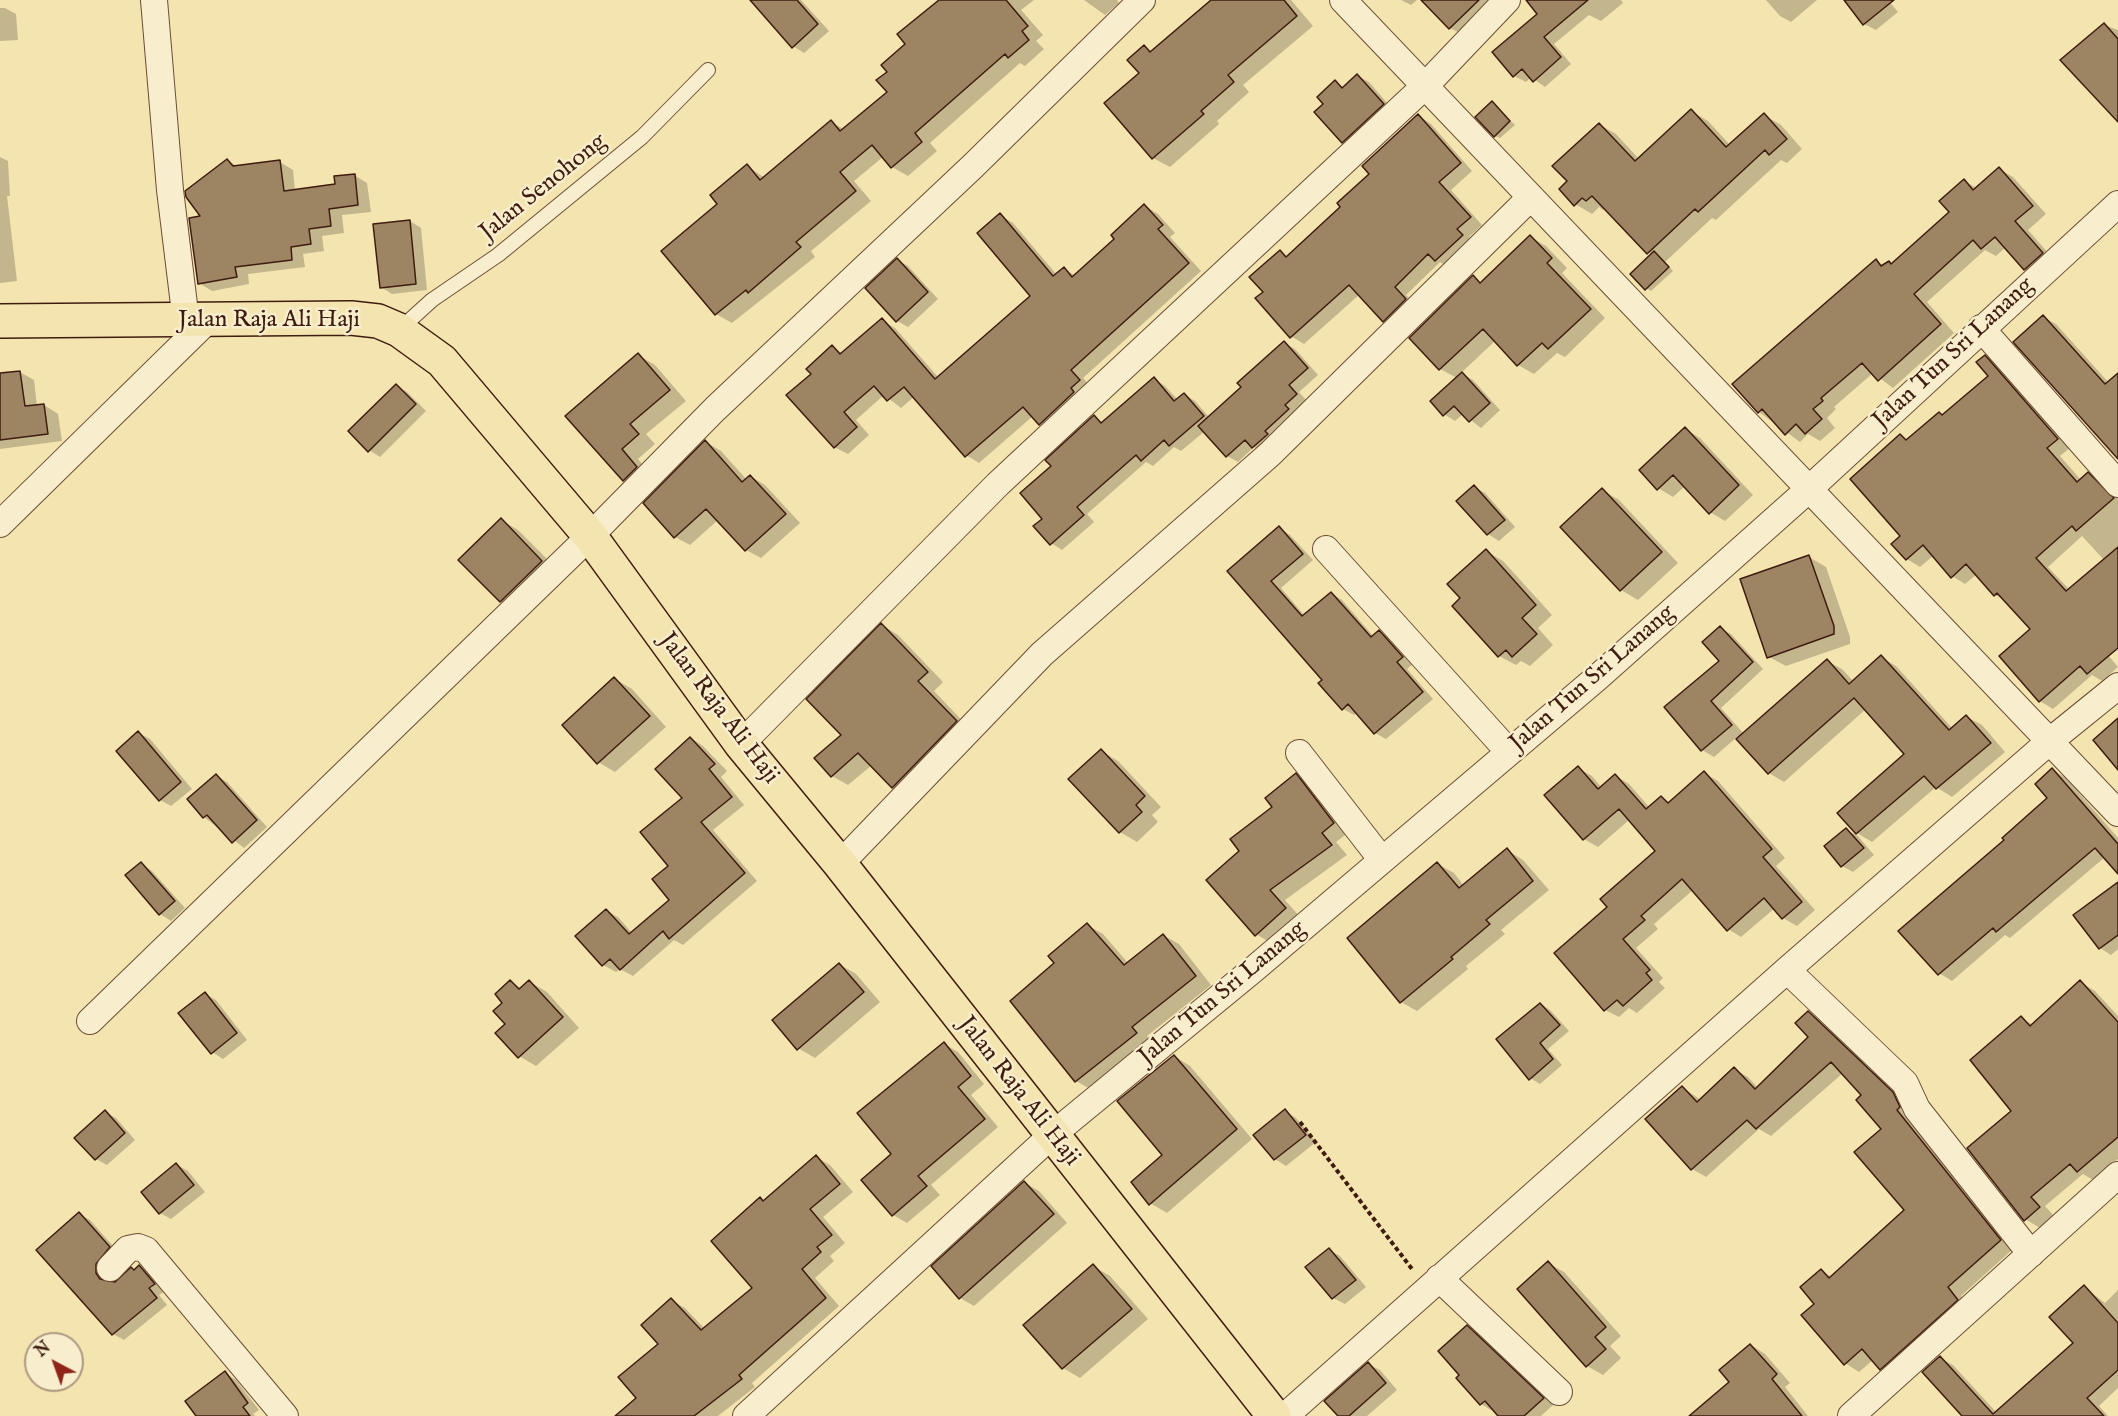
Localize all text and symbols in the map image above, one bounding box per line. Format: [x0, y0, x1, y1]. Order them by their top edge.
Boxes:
street label: Jalan Senohong [475, 128, 613, 248]
street label: Jalan Tun Sri Lanang [1868, 272, 2040, 436]
street label: Jalan Raja Ali Haji [178, 307, 360, 335]
street label: Jalan Tun Sri Lanang [1504, 599, 1682, 759]
street label: Jalan Raja Ali Haji [652, 628, 784, 790]
street label: Jalan Tun Sri Lanang [1133, 916, 1313, 1072]
street label: Jalan Raja Ali Haji [951, 1011, 1085, 1173]
north arrow [24, 1332, 84, 1392]
text: N [32, 1338, 55, 1362]

